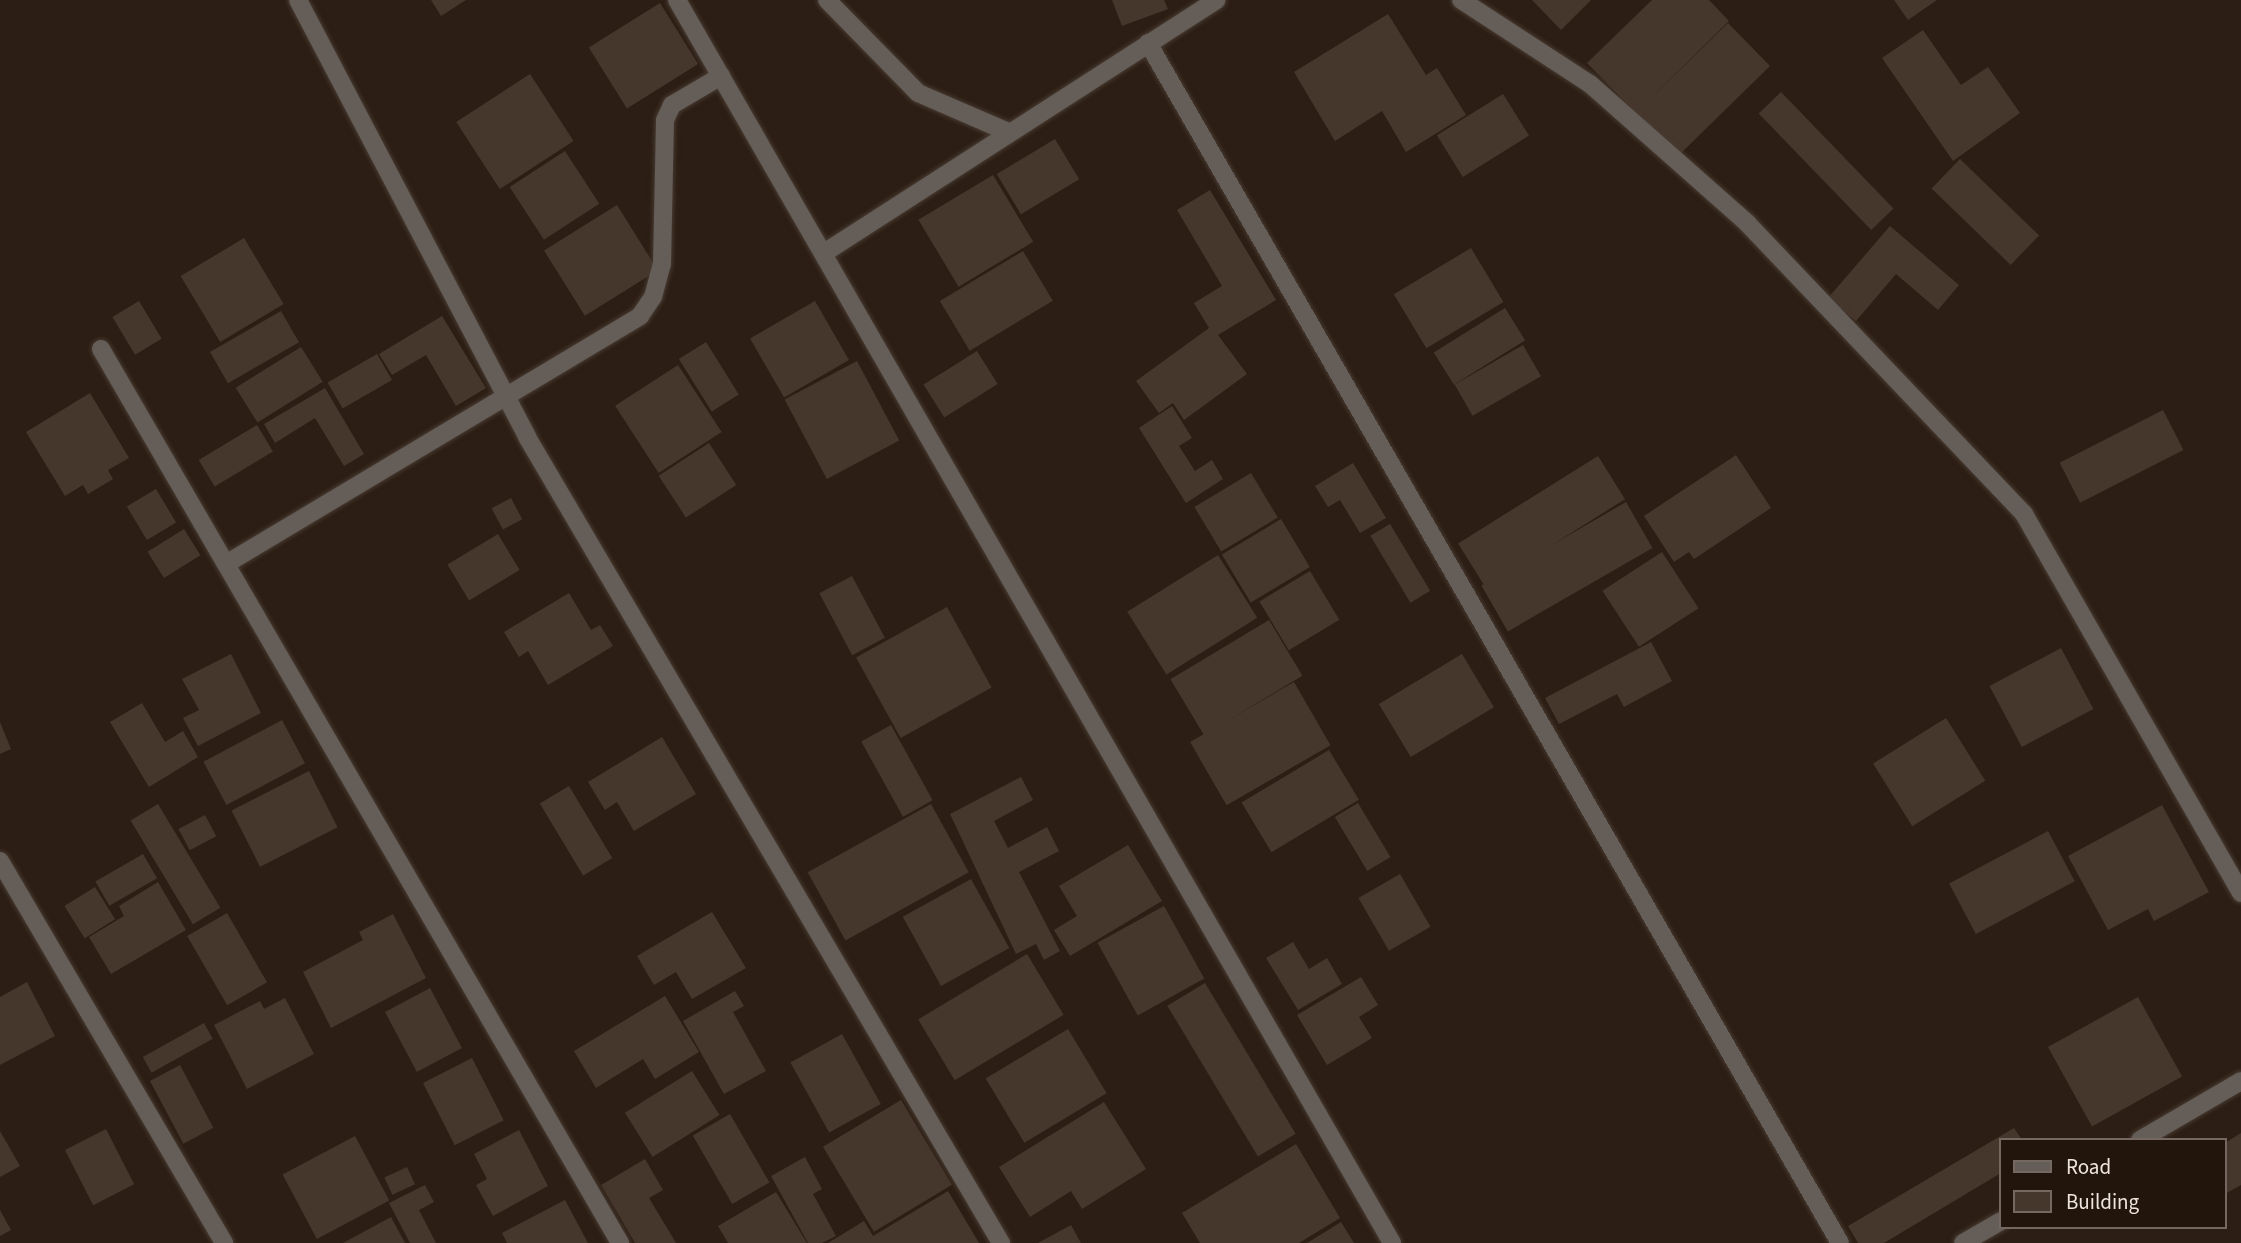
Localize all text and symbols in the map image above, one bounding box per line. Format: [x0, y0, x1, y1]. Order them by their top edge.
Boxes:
legend [2000, 1138, 2227, 1229]
text: Road [2066, 1152, 2111, 1182]
text: Building [2066, 1187, 2139, 1217]

